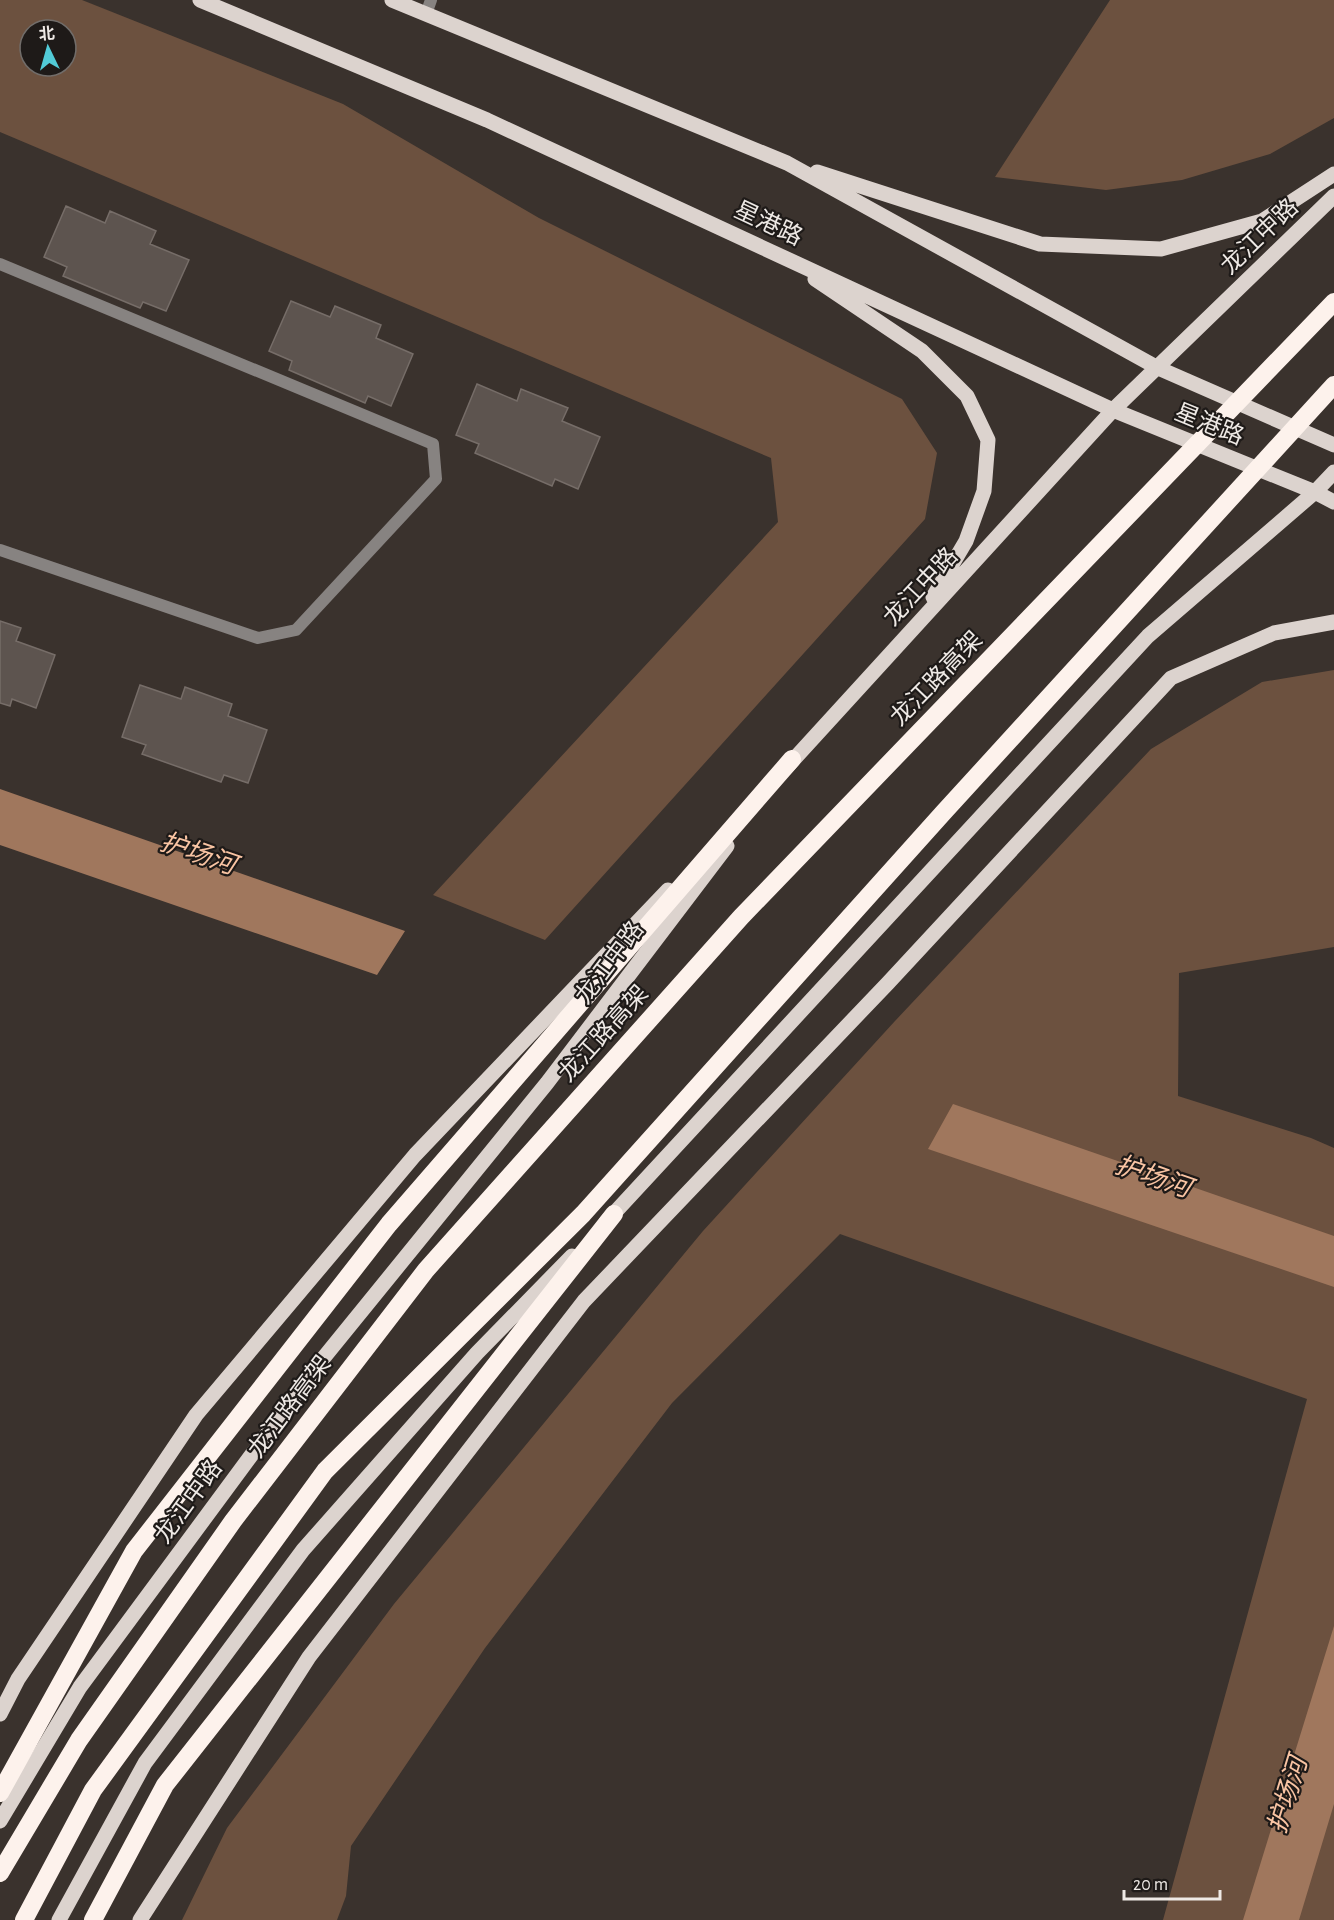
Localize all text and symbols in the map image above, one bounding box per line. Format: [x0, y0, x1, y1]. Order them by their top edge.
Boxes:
north arrow [18, 18, 78, 78]
text: 北 [38, 24, 55, 43]
street label: 龙江中路 [1216, 194, 1303, 279]
street label: 星港路 [730, 196, 807, 250]
street label: 星港路 [1171, 399, 1248, 450]
street label: 龙江中路 [878, 542, 963, 630]
street label: 龙江路高架 [885, 626, 987, 730]
water label: 护场河 [157, 828, 244, 881]
street label: 龙江中路 [570, 916, 648, 1009]
street label: 龙江路高架 [553, 980, 653, 1087]
water label: 护场河 [1112, 1151, 1199, 1204]
street label: 龙江路高架 [243, 1351, 336, 1462]
street label: 龙江中路 [149, 1455, 227, 1548]
water label: 护场河 [1263, 1749, 1313, 1836]
scale bar [1124, 1863, 1220, 1901]
text: 20 m [1133, 1876, 1168, 1894]

